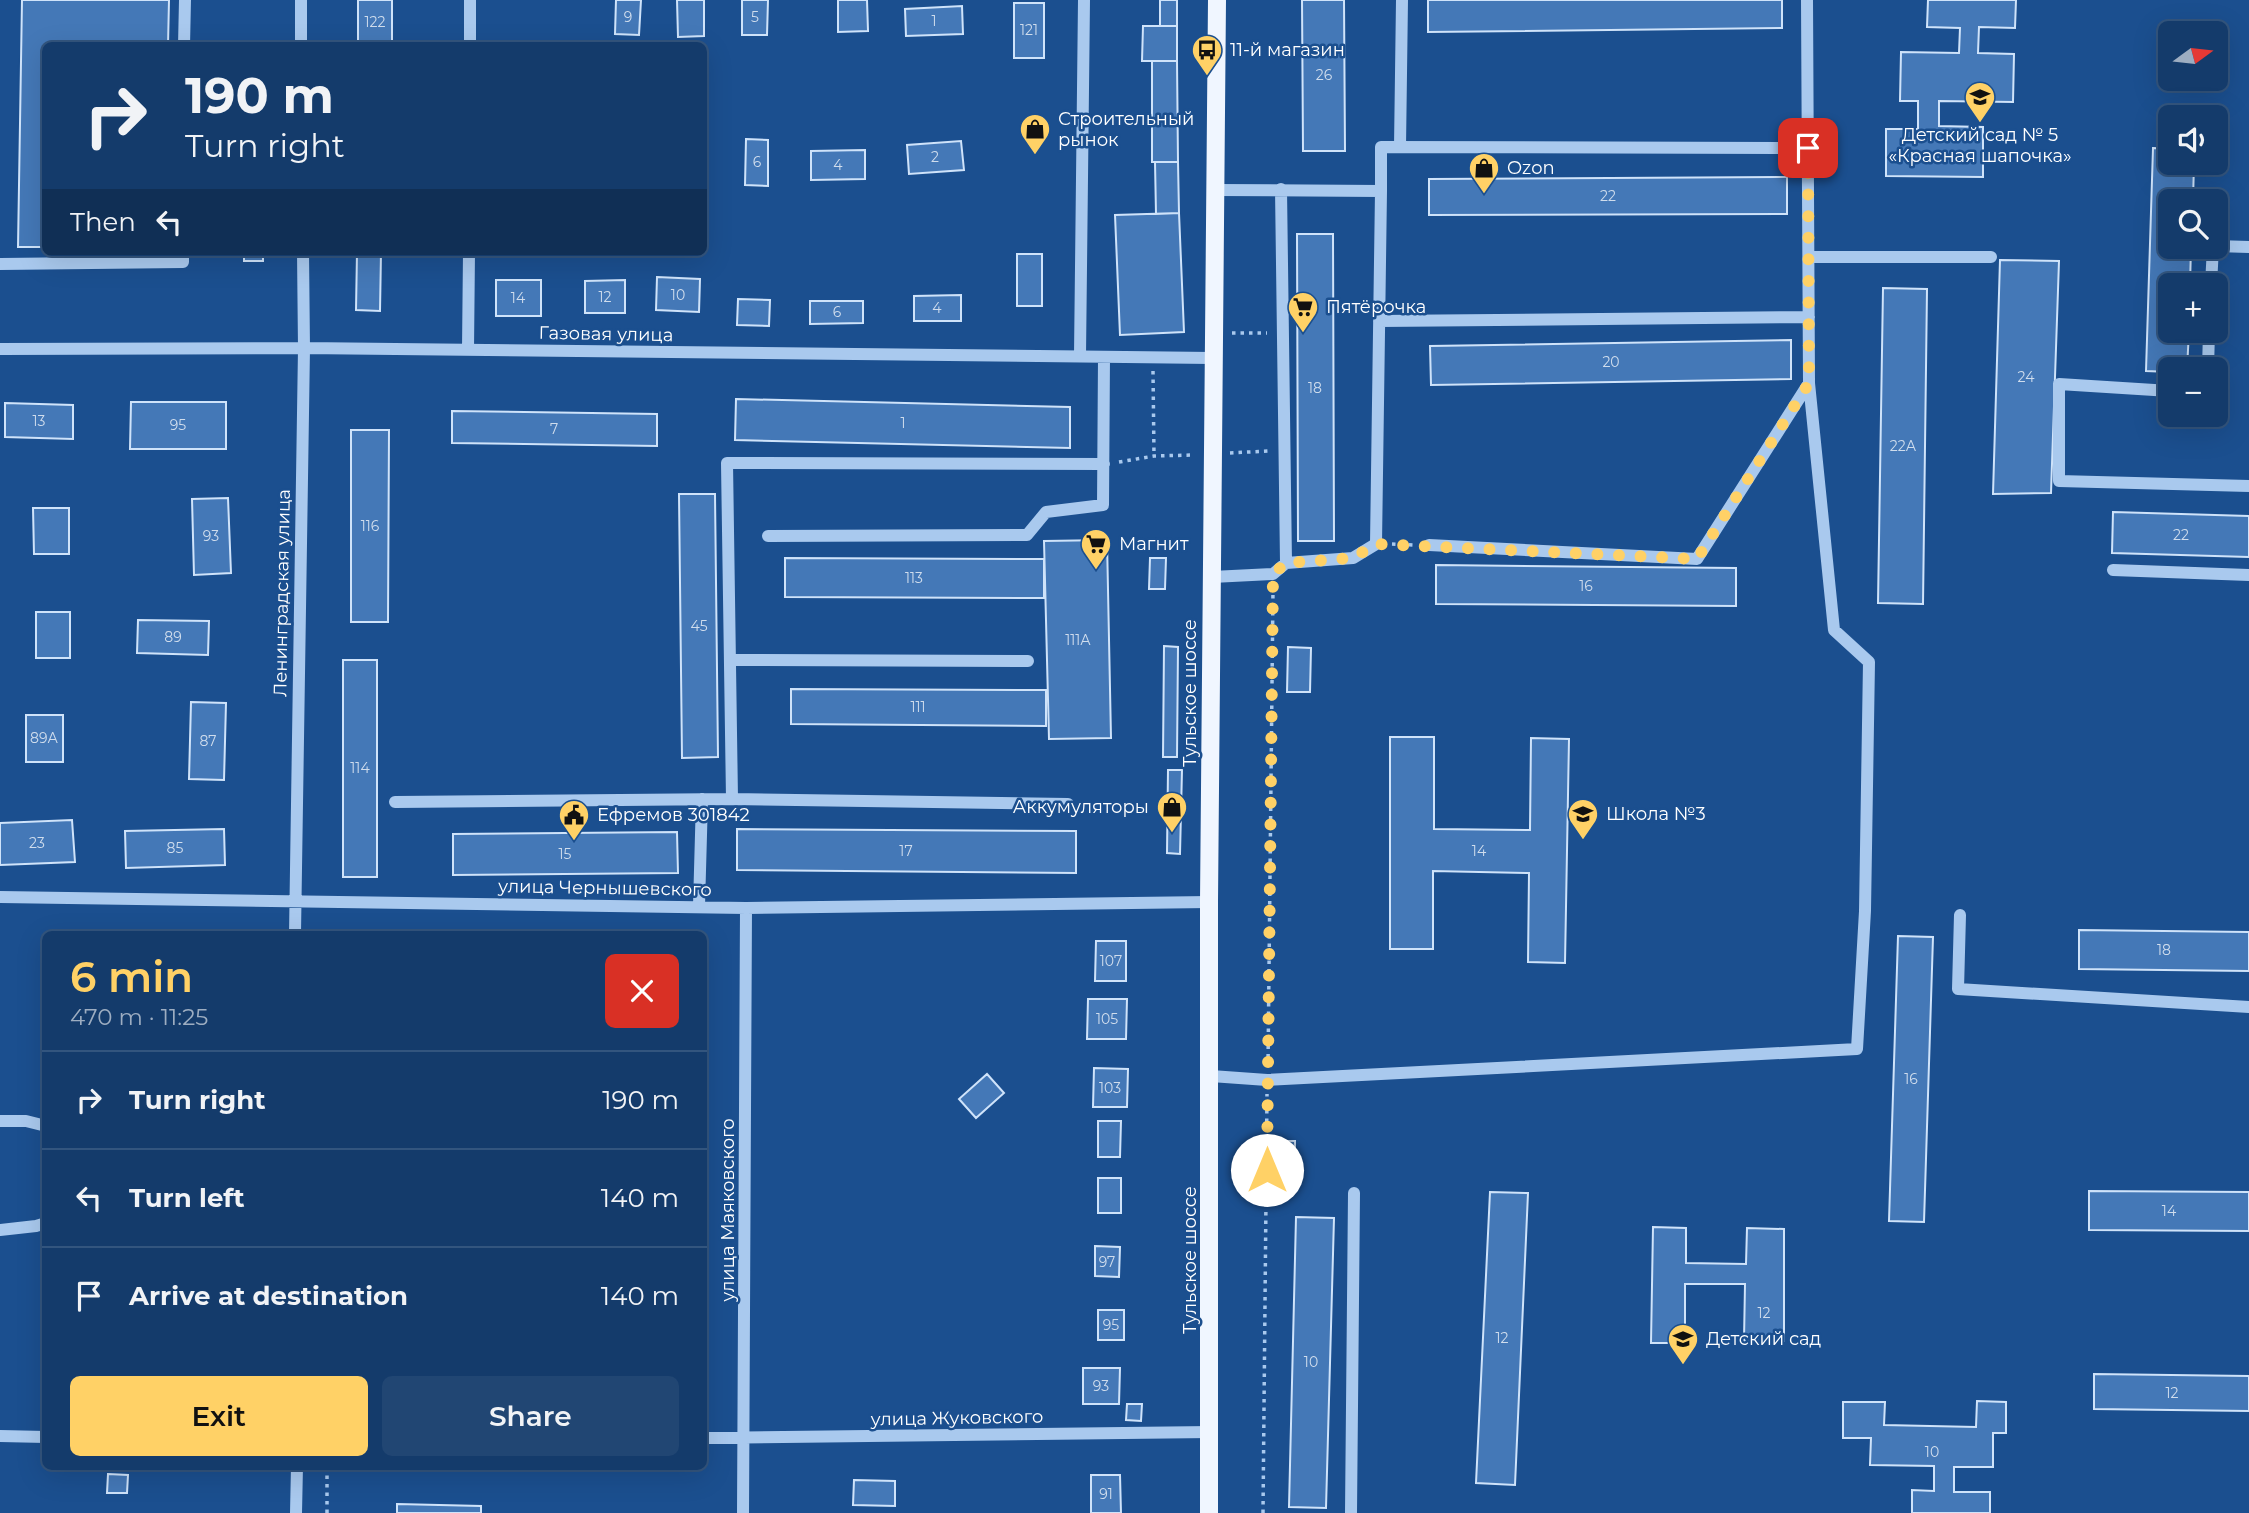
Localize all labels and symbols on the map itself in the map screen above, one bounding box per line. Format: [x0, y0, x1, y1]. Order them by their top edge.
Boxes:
house number: 9 [624, 8, 632, 26]
house number: 5 [751, 8, 759, 26]
house number: 1 [931, 12, 937, 30]
house number: 122 [365, 13, 386, 31]
house number: 121 [1020, 21, 1038, 39]
north arrow [2158, 21, 2228, 91]
bus stop icon: 11-й магазин [1190, 33, 1224, 77]
place label: 11-й магазин [1230, 39, 1345, 61]
house number: 26 [1316, 66, 1333, 84]
school or university icon: Детский сад № 5 «Красная шапочка» [1963, 80, 1997, 124]
place label: Строительный рынок [1058, 108, 1195, 151]
shop icon: Строительный рынок [1018, 112, 1052, 156]
pin [1778, 118, 1838, 178]
place label: Детский сад № 5 «Красная шапочка» [1888, 124, 2072, 167]
house number: 2 [931, 148, 939, 166]
shop icon: Ozon [1467, 151, 1501, 195]
house number: 6 [753, 153, 762, 171]
house number: 4 [833, 156, 843, 174]
place label: Ozon [1507, 157, 1555, 179]
house number: 22 [1600, 187, 1616, 205]
house number: 10 [671, 286, 685, 304]
house number: 12 [598, 288, 612, 306]
house number: 14 [511, 289, 526, 307]
supermarket icon: Пятёрочка [1286, 290, 1320, 334]
place label: Пятёрочка [1326, 296, 1426, 318]
house number: 4 [932, 299, 942, 317]
house number: 6 [833, 303, 842, 321]
street label: Газовая улица [539, 322, 673, 346]
house number: 20 [1602, 353, 1620, 371]
house number: 24 [2018, 368, 2035, 386]
house number: 18 [1308, 379, 1322, 397]
house number: 13 [33, 412, 46, 430]
house number: 1 [900, 414, 906, 432]
house number: 95 [170, 416, 186, 434]
house number: 7 [550, 420, 558, 438]
house number: 22А [1890, 437, 1917, 455]
street label: Ленинградская улица [269, 489, 295, 697]
house number: 116 [361, 517, 380, 535]
house number: 22 [2173, 526, 2189, 544]
house number: 93 [203, 527, 219, 545]
supermarket icon: Магнит [1079, 527, 1113, 571]
place label: Магнит [1119, 533, 1189, 555]
house number: 113 [905, 569, 923, 587]
house number: 16 [1579, 577, 1593, 595]
house number: 45 [690, 617, 708, 635]
street label: Тульское шоссе [1179, 619, 1201, 767]
house number: 89 [164, 628, 182, 646]
house number: 111А [1065, 631, 1091, 649]
house number: 111 [910, 698, 926, 716]
house number: 89А [30, 729, 58, 747]
house number: 87 [199, 732, 217, 750]
house number: 114 [350, 759, 370, 777]
shop icon: Аккумуляторы [1155, 790, 1189, 834]
place label: Аккумуляторы [1013, 796, 1149, 818]
school or university icon: Школа №3 [1566, 797, 1600, 841]
public building icon: Ефремов 301842 [557, 798, 591, 842]
place label: Школа №3 [1606, 803, 1706, 825]
place label: Ефремов 301842 [597, 804, 750, 826]
house number: 23 [29, 834, 45, 852]
house number: 85 [167, 839, 184, 857]
house number: 17 [899, 842, 913, 860]
house number: 14 [1472, 842, 1487, 860]
house number: 15 [559, 845, 572, 863]
street label: улица Чернышевского [497, 875, 712, 901]
house number: 18 [2157, 941, 2171, 959]
house number: 107 [1100, 952, 1122, 970]
house number: 105 [1096, 1010, 1118, 1028]
house number: 16 [1904, 1070, 1918, 1088]
house number: 103 [1099, 1079, 1121, 1097]
street label: улица Маяковского [717, 1118, 739, 1303]
position arrow [1230, 1133, 1304, 1207]
street label: Тульское шоссе [1179, 1186, 1201, 1334]
house number: 14 [2162, 1202, 2177, 1220]
house number: 97 [1099, 1253, 1115, 1271]
house number: 12 [1757, 1304, 1771, 1322]
house number: 95 [1103, 1316, 1119, 1334]
school or university icon: Детский сад [1666, 1322, 1700, 1366]
place label: Детский сад [1706, 1328, 1822, 1350]
house number: 12 [1495, 1329, 1509, 1347]
house number: 10 [1304, 1353, 1318, 1371]
house number: 93 [1093, 1377, 1109, 1395]
house number: 12 [2165, 1384, 2179, 1402]
street label: улица Жуковского [870, 1405, 1043, 1431]
house number: 10 [1925, 1443, 1939, 1461]
house number: 91 [1099, 1485, 1113, 1503]

